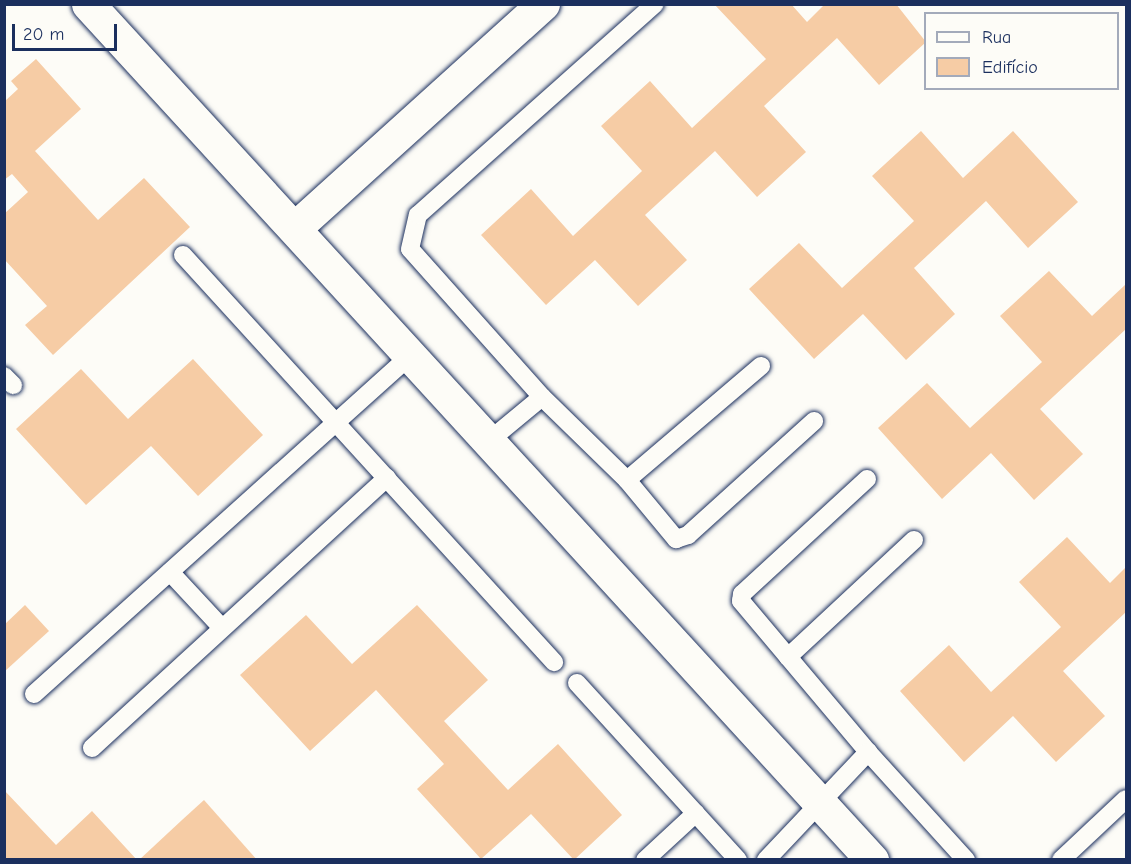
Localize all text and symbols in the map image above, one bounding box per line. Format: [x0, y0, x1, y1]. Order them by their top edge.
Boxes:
scale bar [15, 12, 120, 50]
legend [924, 12, 1119, 90]
text: 20 m [23, 24, 64, 45]
text: Rua [982, 27, 1011, 48]
text: Edifício [982, 57, 1038, 78]

